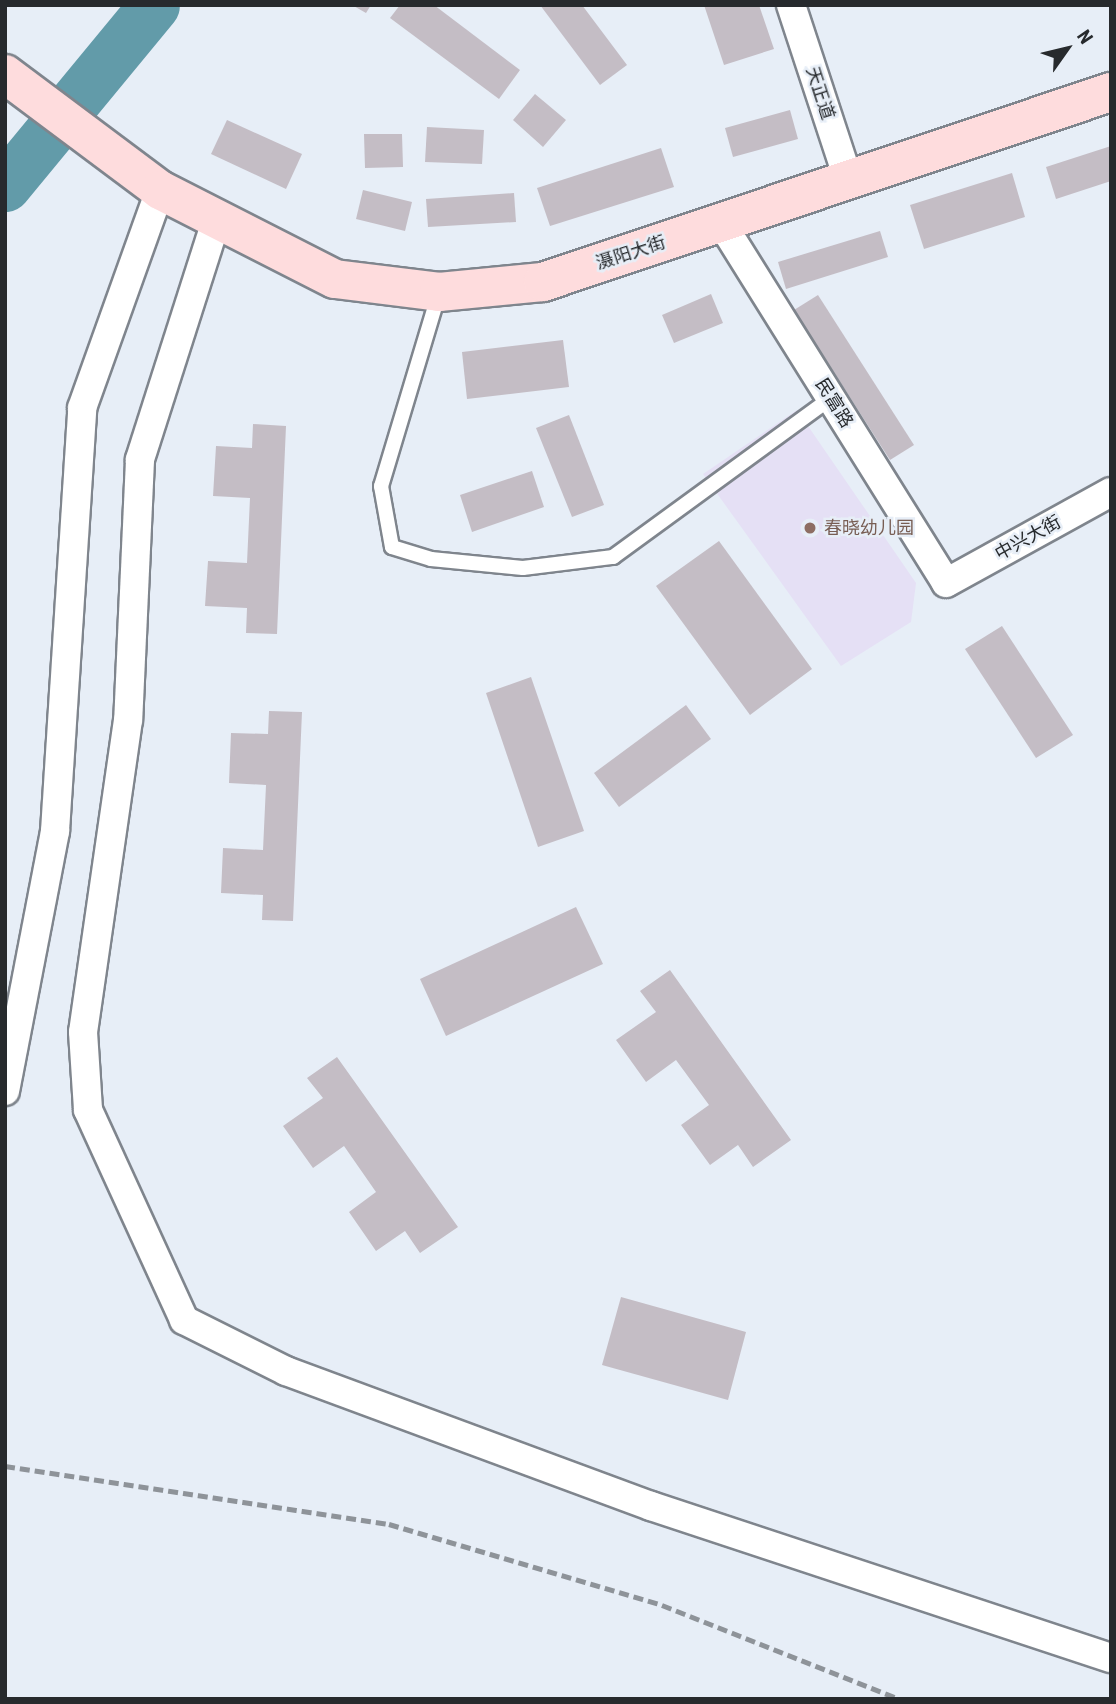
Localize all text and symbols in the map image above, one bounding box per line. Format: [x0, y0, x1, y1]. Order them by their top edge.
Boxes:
north arrow [1032, 14, 1102, 84]
text: N [1072, 26, 1098, 48]
street label: 天正道 [801, 64, 839, 122]
street label: 滠阳大街 [593, 232, 669, 274]
street label: 民富路 [811, 374, 857, 432]
street label: 中兴大街 [991, 511, 1065, 565]
place label: 春晓幼儿园 [824, 517, 914, 539]
marker: 春晓幼儿园 [802, 520, 818, 536]

